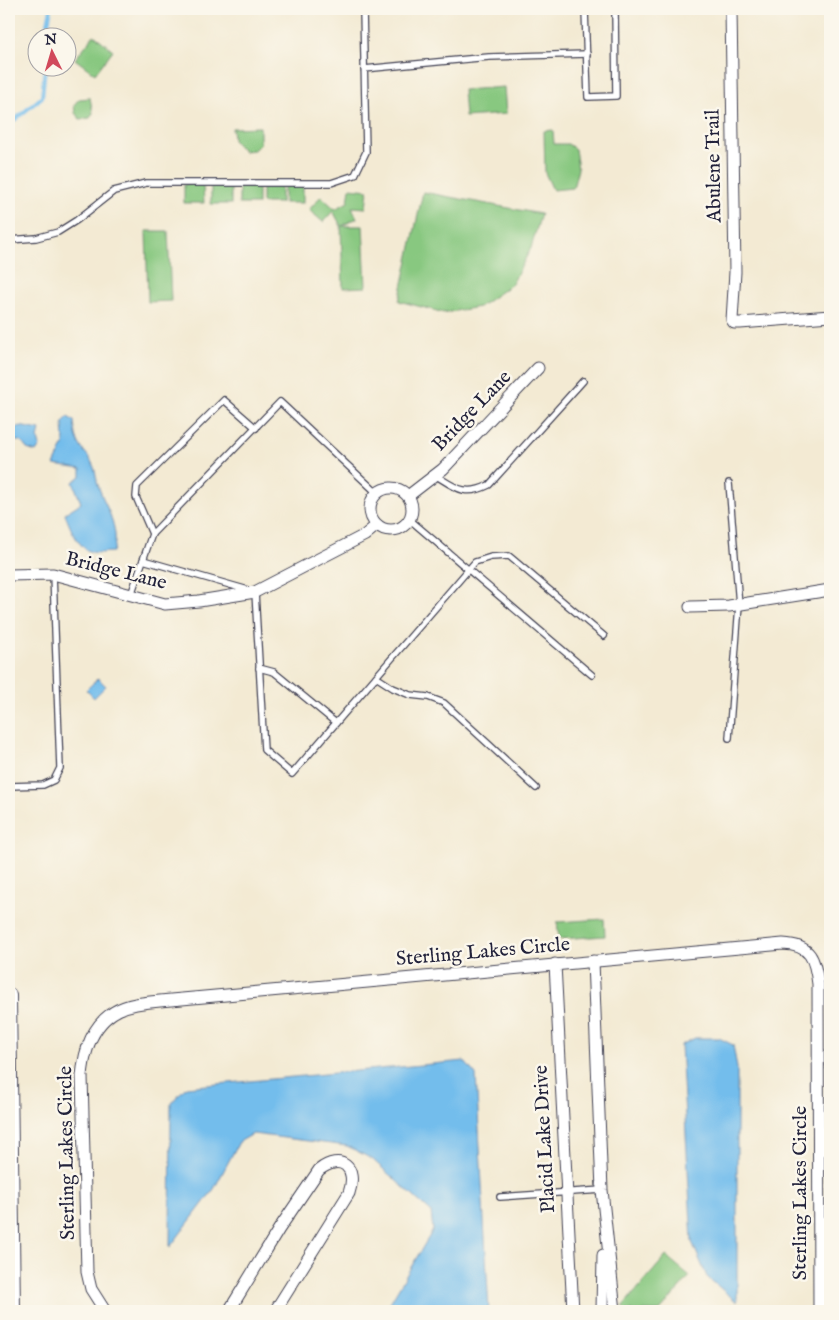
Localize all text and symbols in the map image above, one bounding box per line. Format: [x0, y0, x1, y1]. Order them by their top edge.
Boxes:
north arrow [28, 28, 78, 78]
text: N [43, 31, 58, 50]
street label: Abulene Trail [701, 109, 728, 224]
street label: Bridge Lane [427, 365, 517, 457]
street label: Bridge Lane [63, 546, 169, 596]
street label: Sterling Lakes Circle [395, 932, 571, 972]
street label: Placid Lake Drive [529, 1064, 561, 1214]
street label: Sterling Lakes Circle [53, 1066, 81, 1240]
street label: Sterling Lakes Circle [788, 1106, 813, 1280]

